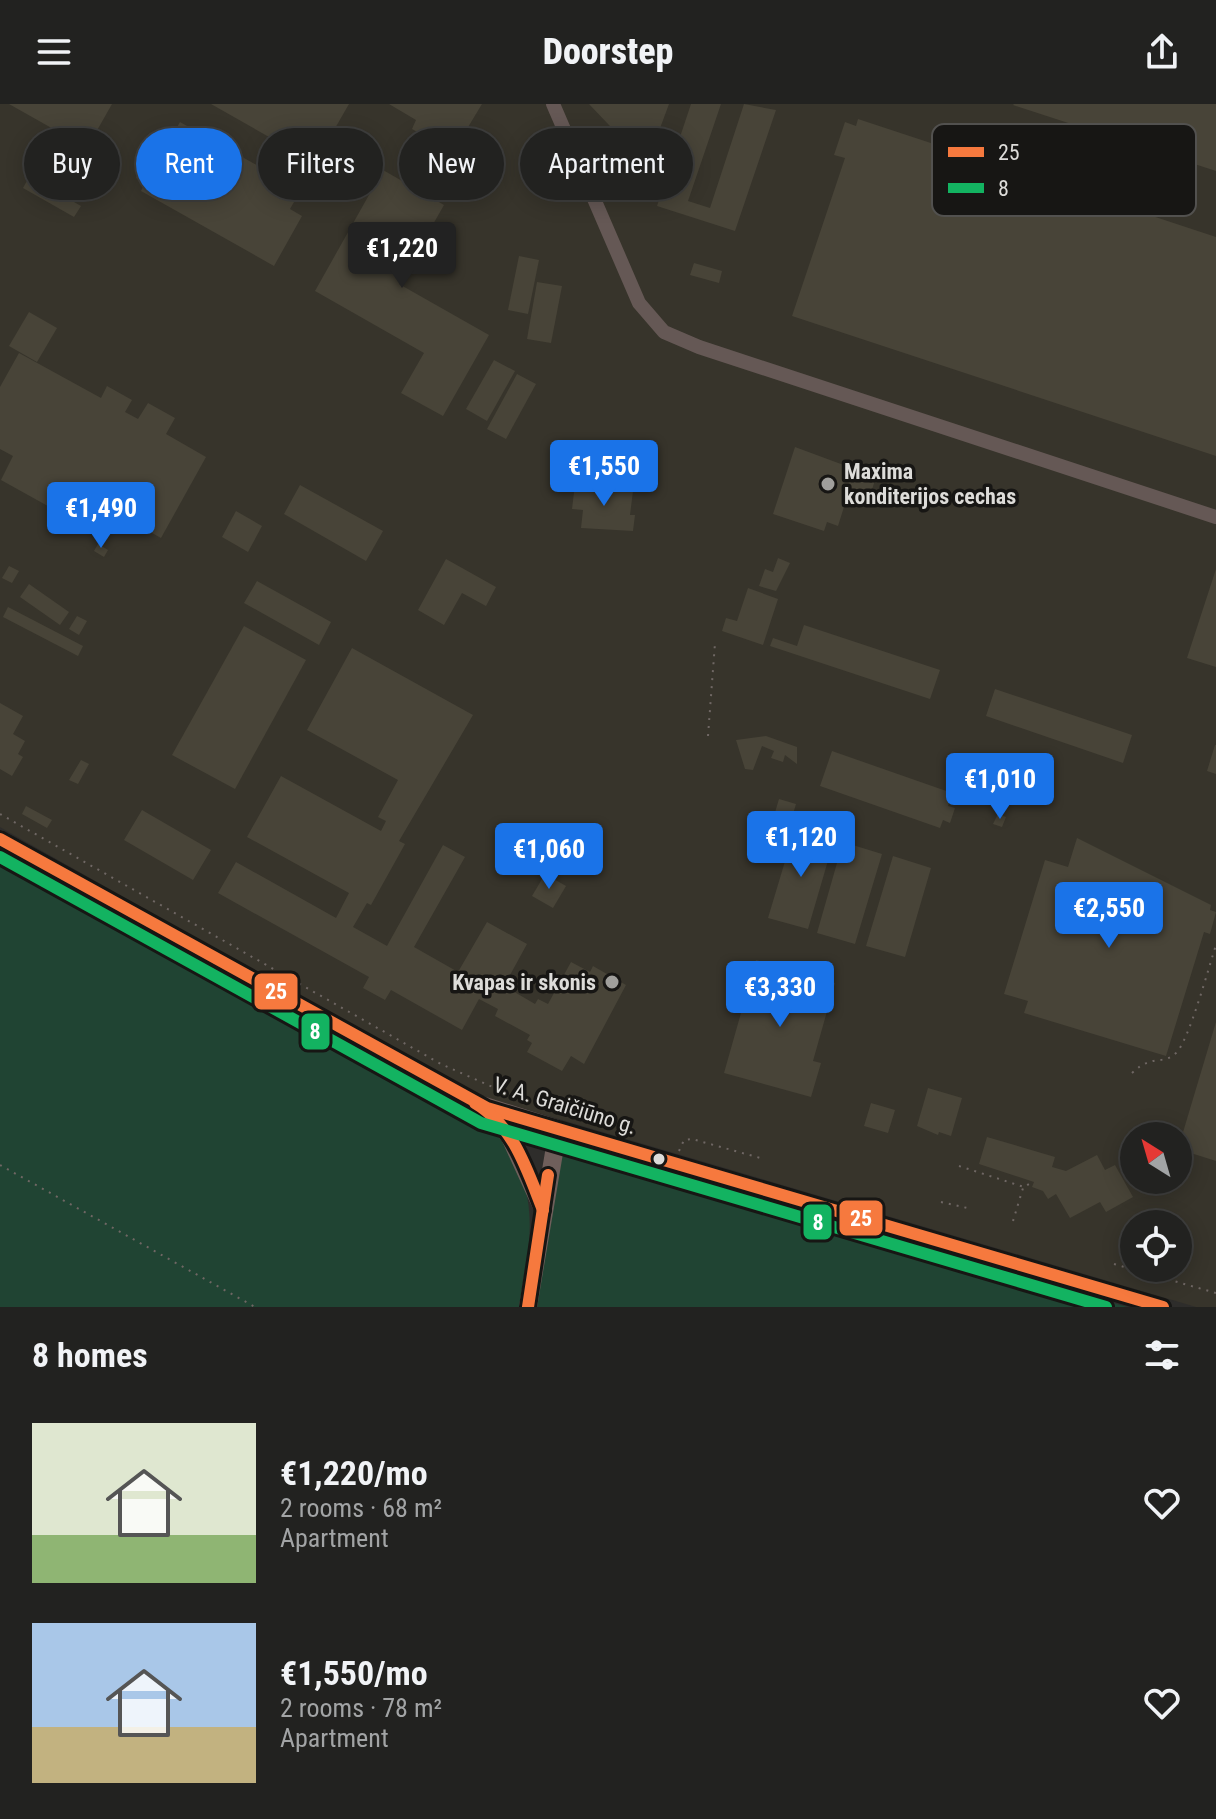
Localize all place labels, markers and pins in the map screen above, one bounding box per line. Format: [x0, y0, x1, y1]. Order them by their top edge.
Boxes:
pin: €1,220 [337, 222, 467, 290]
pin: €1,550 [539, 440, 669, 508]
place label: Maxima konditerijos cechas [844, 459, 1016, 509]
marker: Maxima konditerijos cechas [819, 475, 837, 493]
pin: €1,490 [36, 482, 166, 550]
pin: €1,010 [935, 753, 1065, 821]
pin: €1,120 [736, 811, 866, 879]
pin: €1,060 [484, 823, 614, 891]
pin: €2,550 [1044, 882, 1174, 950]
pin: €3,330 [715, 961, 845, 1029]
place label: Kvapas ir skonis [452, 970, 596, 995]
marker: Kvapas ir skonis [603, 973, 621, 991]
unlabelled marker [651, 1151, 667, 1167]

